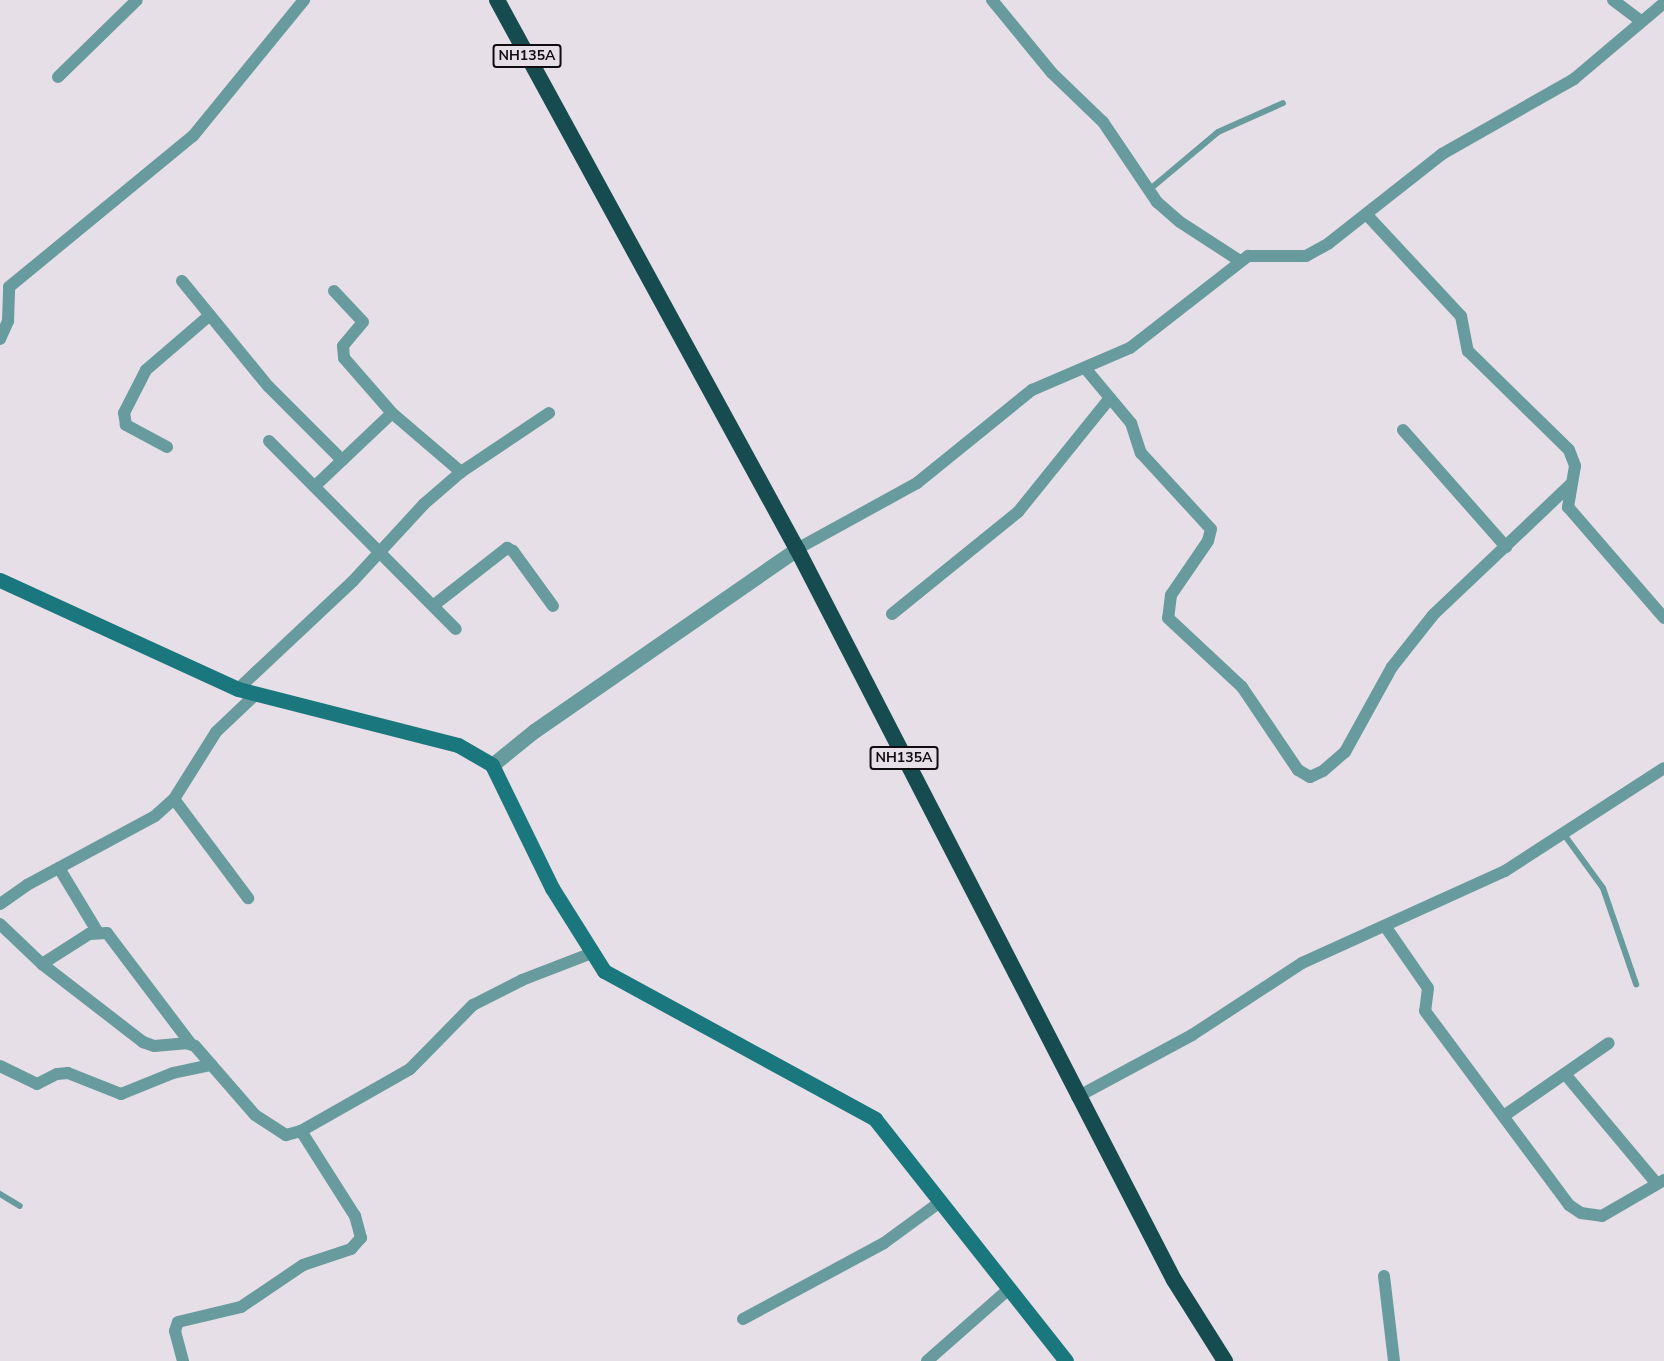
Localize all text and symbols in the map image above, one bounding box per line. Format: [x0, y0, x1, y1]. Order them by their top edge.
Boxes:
road number: NH135A [492, 45, 562, 67]
road number: NH135A [870, 747, 938, 769]

